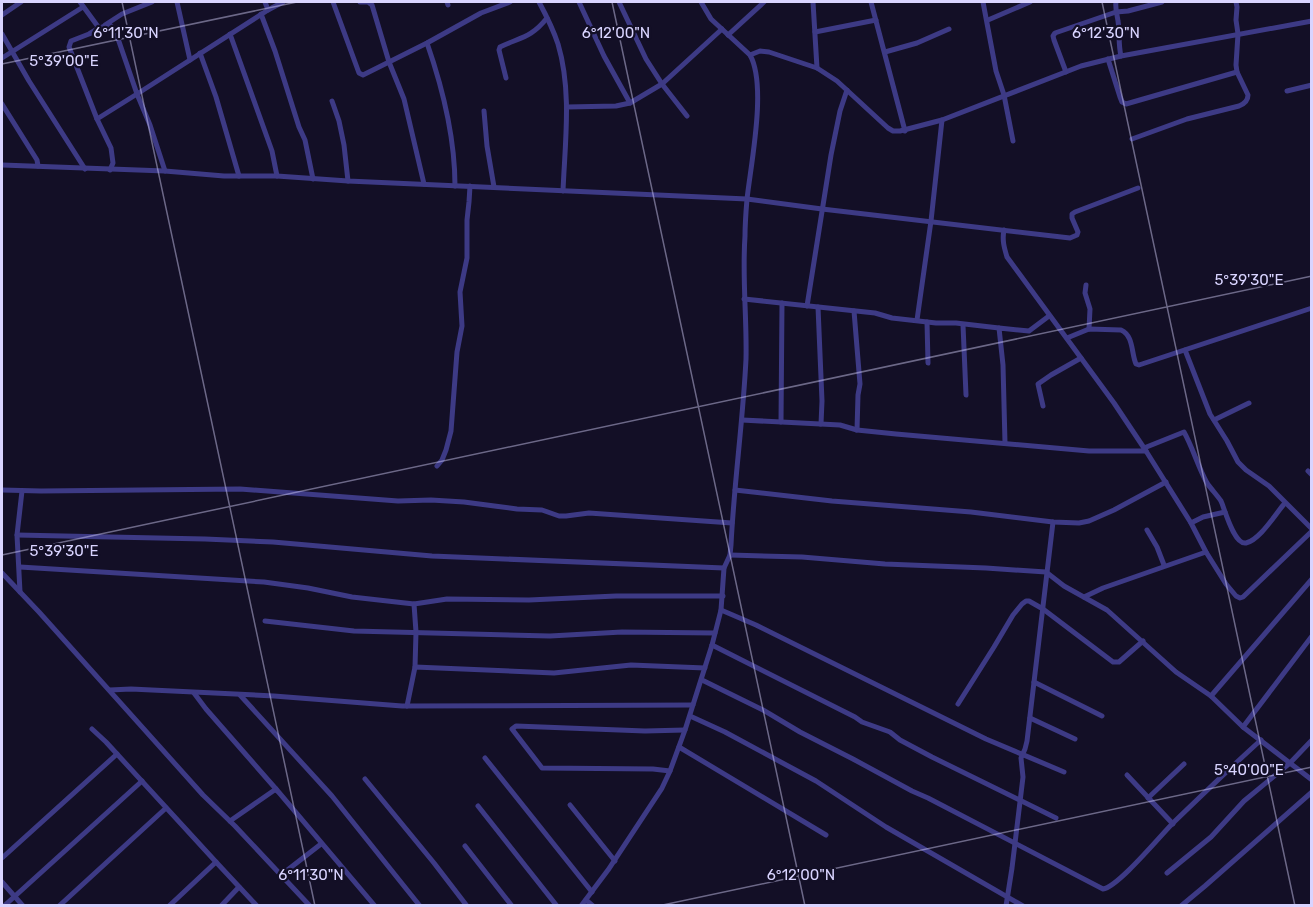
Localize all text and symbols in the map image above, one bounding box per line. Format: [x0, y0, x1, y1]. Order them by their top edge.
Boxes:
text: 6°11'30"N [93, 24, 159, 42]
text: 6°12'00"N [582, 24, 650, 42]
text: 6°12'30"N [1072, 24, 1140, 42]
text: 5°39'00"E [29, 52, 99, 70]
text: 5°39'30"E [1214, 271, 1284, 289]
text: 5°39'30"E [29, 542, 99, 560]
text: 5°40'00"E [1214, 761, 1284, 779]
text: 6°11'30"N [278, 866, 344, 884]
text: 6°12'00"N [767, 866, 835, 884]

